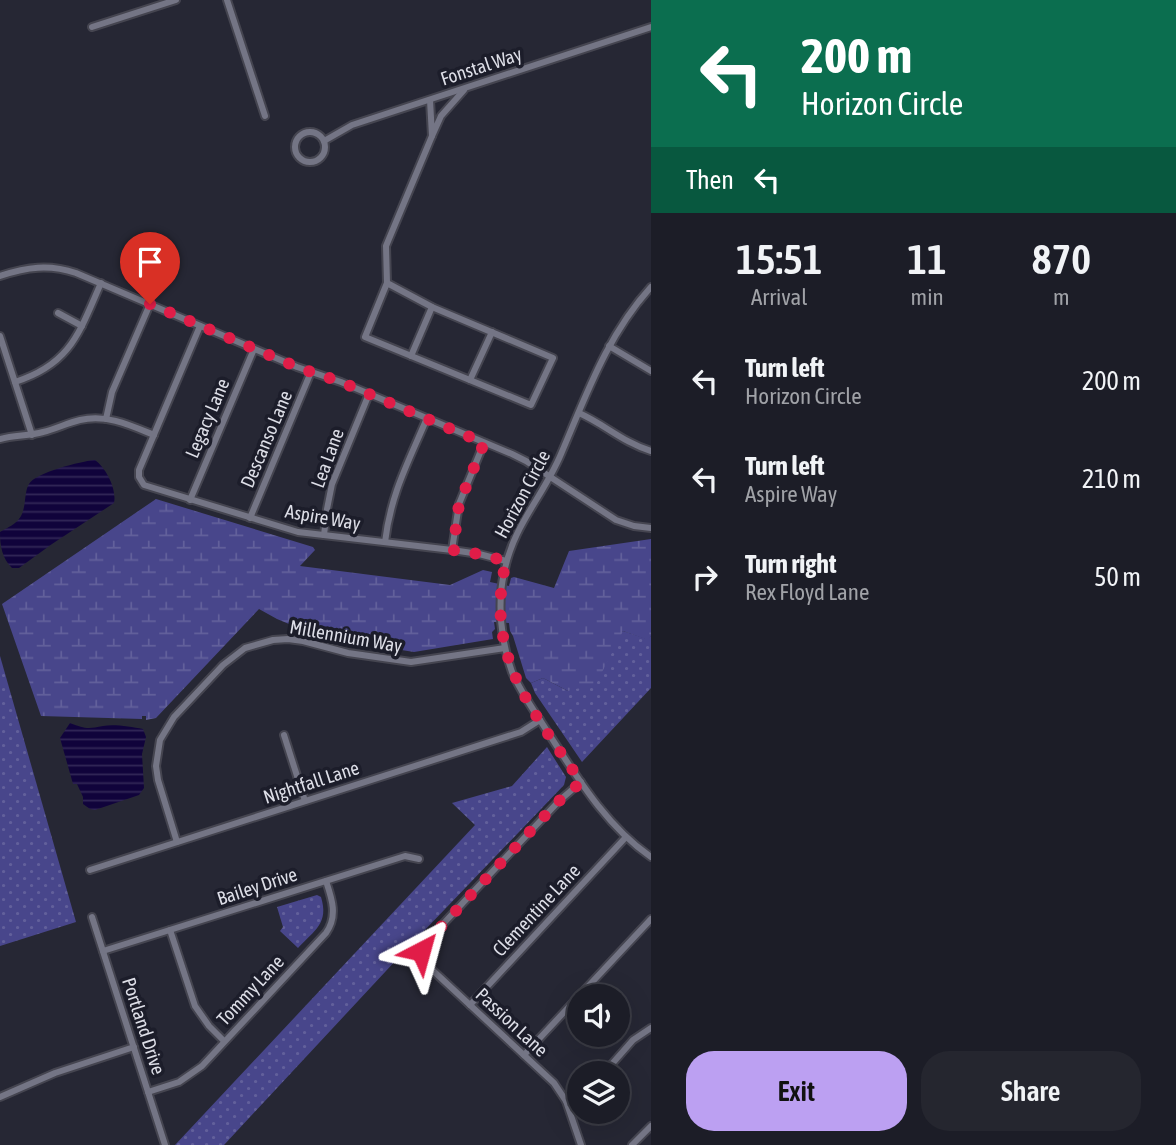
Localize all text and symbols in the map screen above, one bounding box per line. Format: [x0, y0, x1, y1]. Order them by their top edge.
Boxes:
text: 200 m [801, 27, 912, 83]
icon: left [686, 28, 777, 119]
street label: Fonstal Way [438, 43, 524, 89]
text: Horizon Circle [801, 85, 963, 122]
icon: left [748, 161, 786, 199]
text: Then [686, 165, 734, 195]
pin [120, 232, 180, 304]
text: 15:51 [736, 235, 822, 283]
text: 11 [907, 235, 947, 283]
text: 870 [1032, 235, 1091, 283]
icon: arrive [131, 243, 169, 281]
text: Arrival [751, 284, 807, 310]
text: min [911, 284, 944, 310]
text: m [1053, 284, 1070, 310]
text: Turn left [745, 353, 825, 383]
icon: left [686, 362, 724, 400]
text: 200 m [1082, 366, 1141, 396]
street label: Legacy Lane [180, 375, 234, 461]
text: Horizon Circle [745, 383, 862, 409]
street label: Descanso Lane [236, 387, 296, 491]
street label: Lea Lane [306, 425, 348, 491]
street label: Horizon Circle [490, 446, 554, 542]
text: Turn left [745, 451, 825, 481]
icon: left [686, 460, 724, 498]
text: 210 m [1082, 464, 1141, 494]
text: Aspire Way [745, 481, 837, 507]
street label: Aspire Way [284, 500, 363, 534]
text: Turn right [745, 549, 836, 579]
icon: right [686, 558, 724, 596]
text: 50 m [1094, 562, 1141, 592]
text: Rex Floyd Lane [745, 579, 869, 605]
street label: Millennium Way [288, 615, 404, 657]
street label: Nightfall Lane [260, 756, 362, 808]
street label: Clementine Lane [488, 859, 584, 961]
street label: Bailey Drive [214, 863, 300, 909]
position arrow [384, 914, 458, 988]
street label: Tommy Lane [212, 950, 288, 1030]
street label: Portland Drive [118, 975, 170, 1077]
street label: Passion Lane [471, 983, 553, 1061]
map controls [567, 984, 630, 1124]
button: sound [567, 984, 630, 1047]
button: Exit [686, 1051, 907, 1131]
button: Share [921, 1051, 1141, 1131]
button: layers [567, 1061, 630, 1124]

